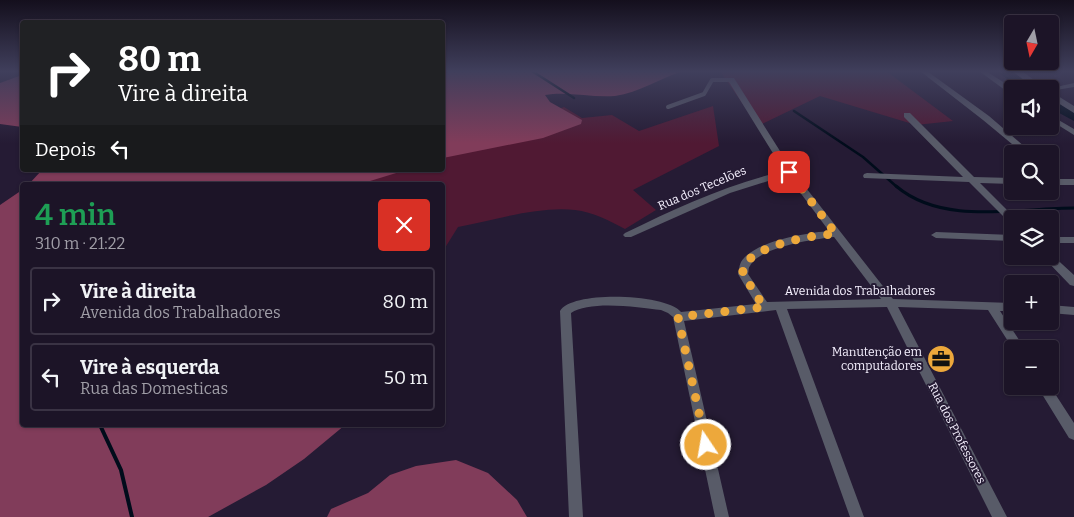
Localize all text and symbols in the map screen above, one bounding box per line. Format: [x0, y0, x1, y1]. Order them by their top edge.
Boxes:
north arrow [1004, 15, 1059, 70]
map controls [1004, 15, 1059, 395]
text: 80 m [118, 38, 201, 80]
icon: right [35, 40, 100, 105]
text: Vire à direita [118, 80, 248, 107]
button: sound [1004, 80, 1059, 135]
icon: left [106, 135, 134, 163]
text: Depois [35, 138, 96, 161]
button: search [1004, 145, 1059, 200]
pin [768, 151, 810, 193]
icon: arrive [775, 158, 803, 186]
street label: Rua dos Tecelões [656, 163, 748, 213]
text: 4 min [35, 197, 116, 233]
button: close [378, 199, 430, 251]
button: layers [1004, 210, 1059, 265]
text: 310 m · 21:22 [35, 234, 125, 253]
button: + [1004, 275, 1059, 330]
text: Vire à direita [80, 280, 196, 303]
street label: Avenida dos Trabalhadores [785, 284, 935, 298]
icon: right [37, 287, 65, 315]
text: 80 m [382, 290, 428, 313]
text: Avenida dos Trabalhadores [80, 303, 281, 322]
button: − [1004, 340, 1059, 395]
office icon: Manutenção em computadores [926, 344, 956, 374]
place label: Manutenção em computadores [832, 345, 923, 373]
text: Vire à esquerda [80, 356, 219, 379]
icon: left [37, 363, 65, 391]
text: 50 m [384, 366, 428, 389]
text: Rua das Domesticas [80, 379, 228, 398]
street label: Rua dos Professores [925, 380, 989, 486]
position arrow [679, 418, 731, 470]

